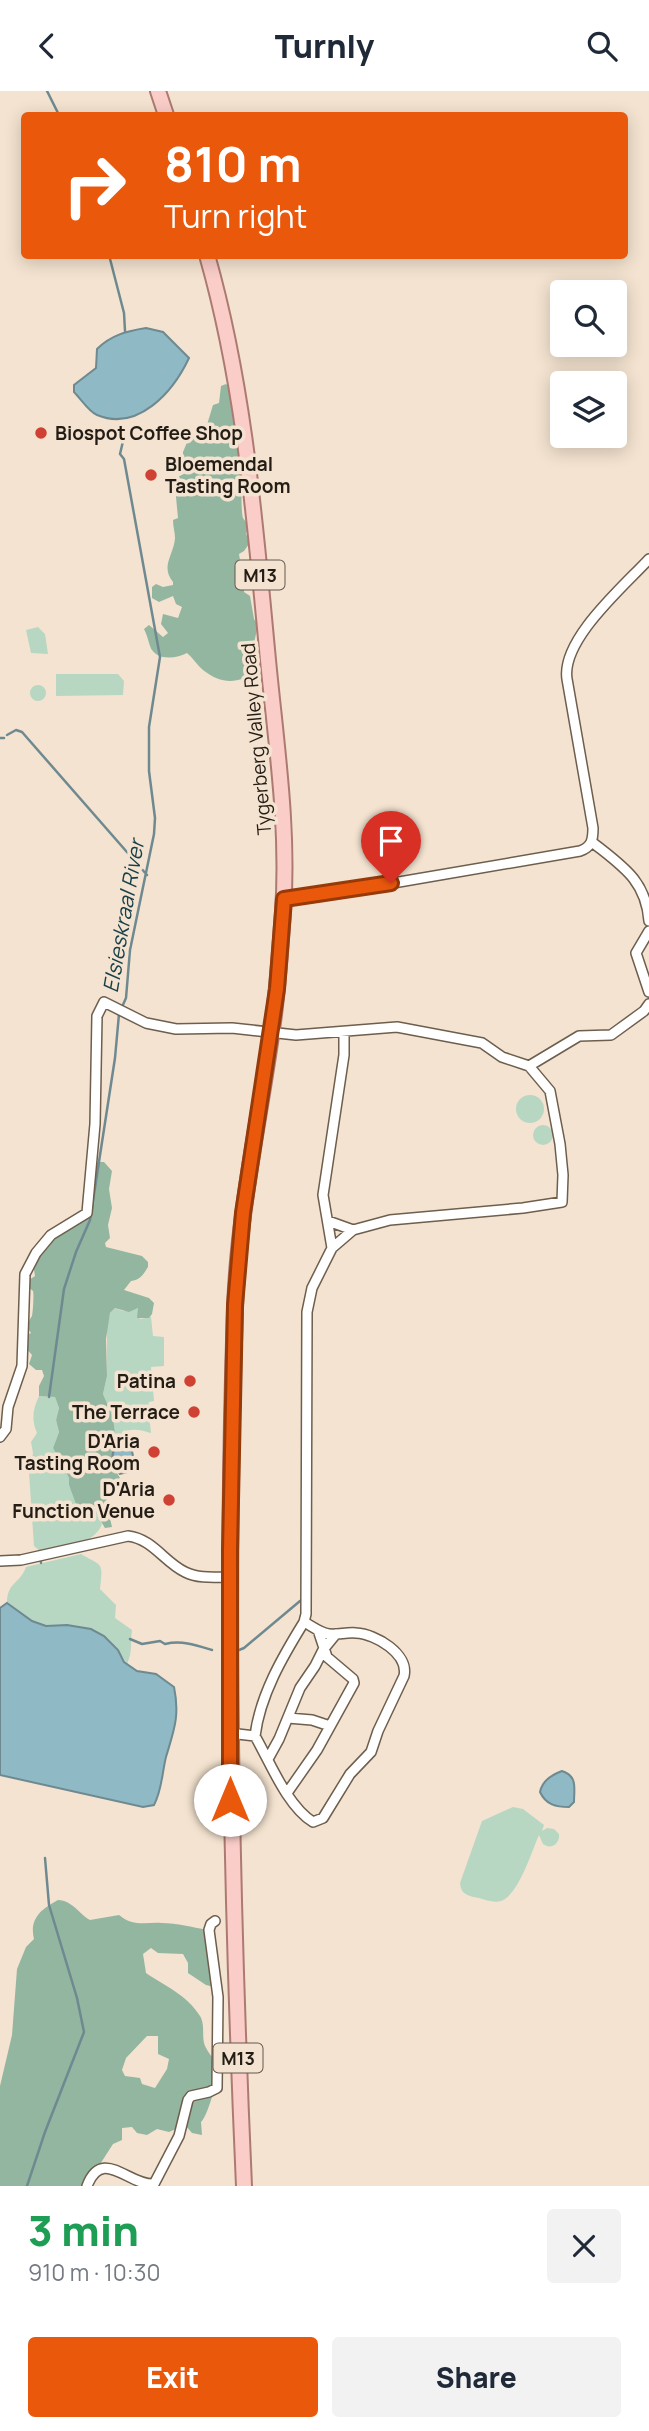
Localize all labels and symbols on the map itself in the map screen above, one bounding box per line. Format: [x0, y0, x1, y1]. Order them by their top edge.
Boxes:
place label: Biospot Coffee Shop [55, 420, 243, 446]
marker: Biospot Coffee Shop [33, 425, 49, 441]
place label: Bloemendal Tasting Room [165, 451, 290, 499]
marker: Bloemendal Tasting Room [143, 467, 159, 483]
road number: M13 [236, 561, 284, 589]
street label: Tygerberg Valley Road [235, 642, 277, 836]
pin [361, 811, 421, 883]
water label: Elsieskraal River [96, 835, 151, 994]
place label: Patina [117, 1368, 176, 1394]
marker: Patina [182, 1373, 198, 1389]
place label: The Terrace [72, 1399, 180, 1425]
marker: The Terrace [186, 1404, 202, 1420]
place label: D'Aria Tasting Room [15, 1428, 140, 1476]
marker: D'Aria Tasting Room [146, 1444, 162, 1460]
place label: D'Aria Function Venue [12, 1476, 155, 1524]
marker: D'Aria Function Venue [161, 1492, 177, 1508]
position arrow [193, 1763, 267, 1837]
road number: M13 [214, 2043, 262, 2073]

